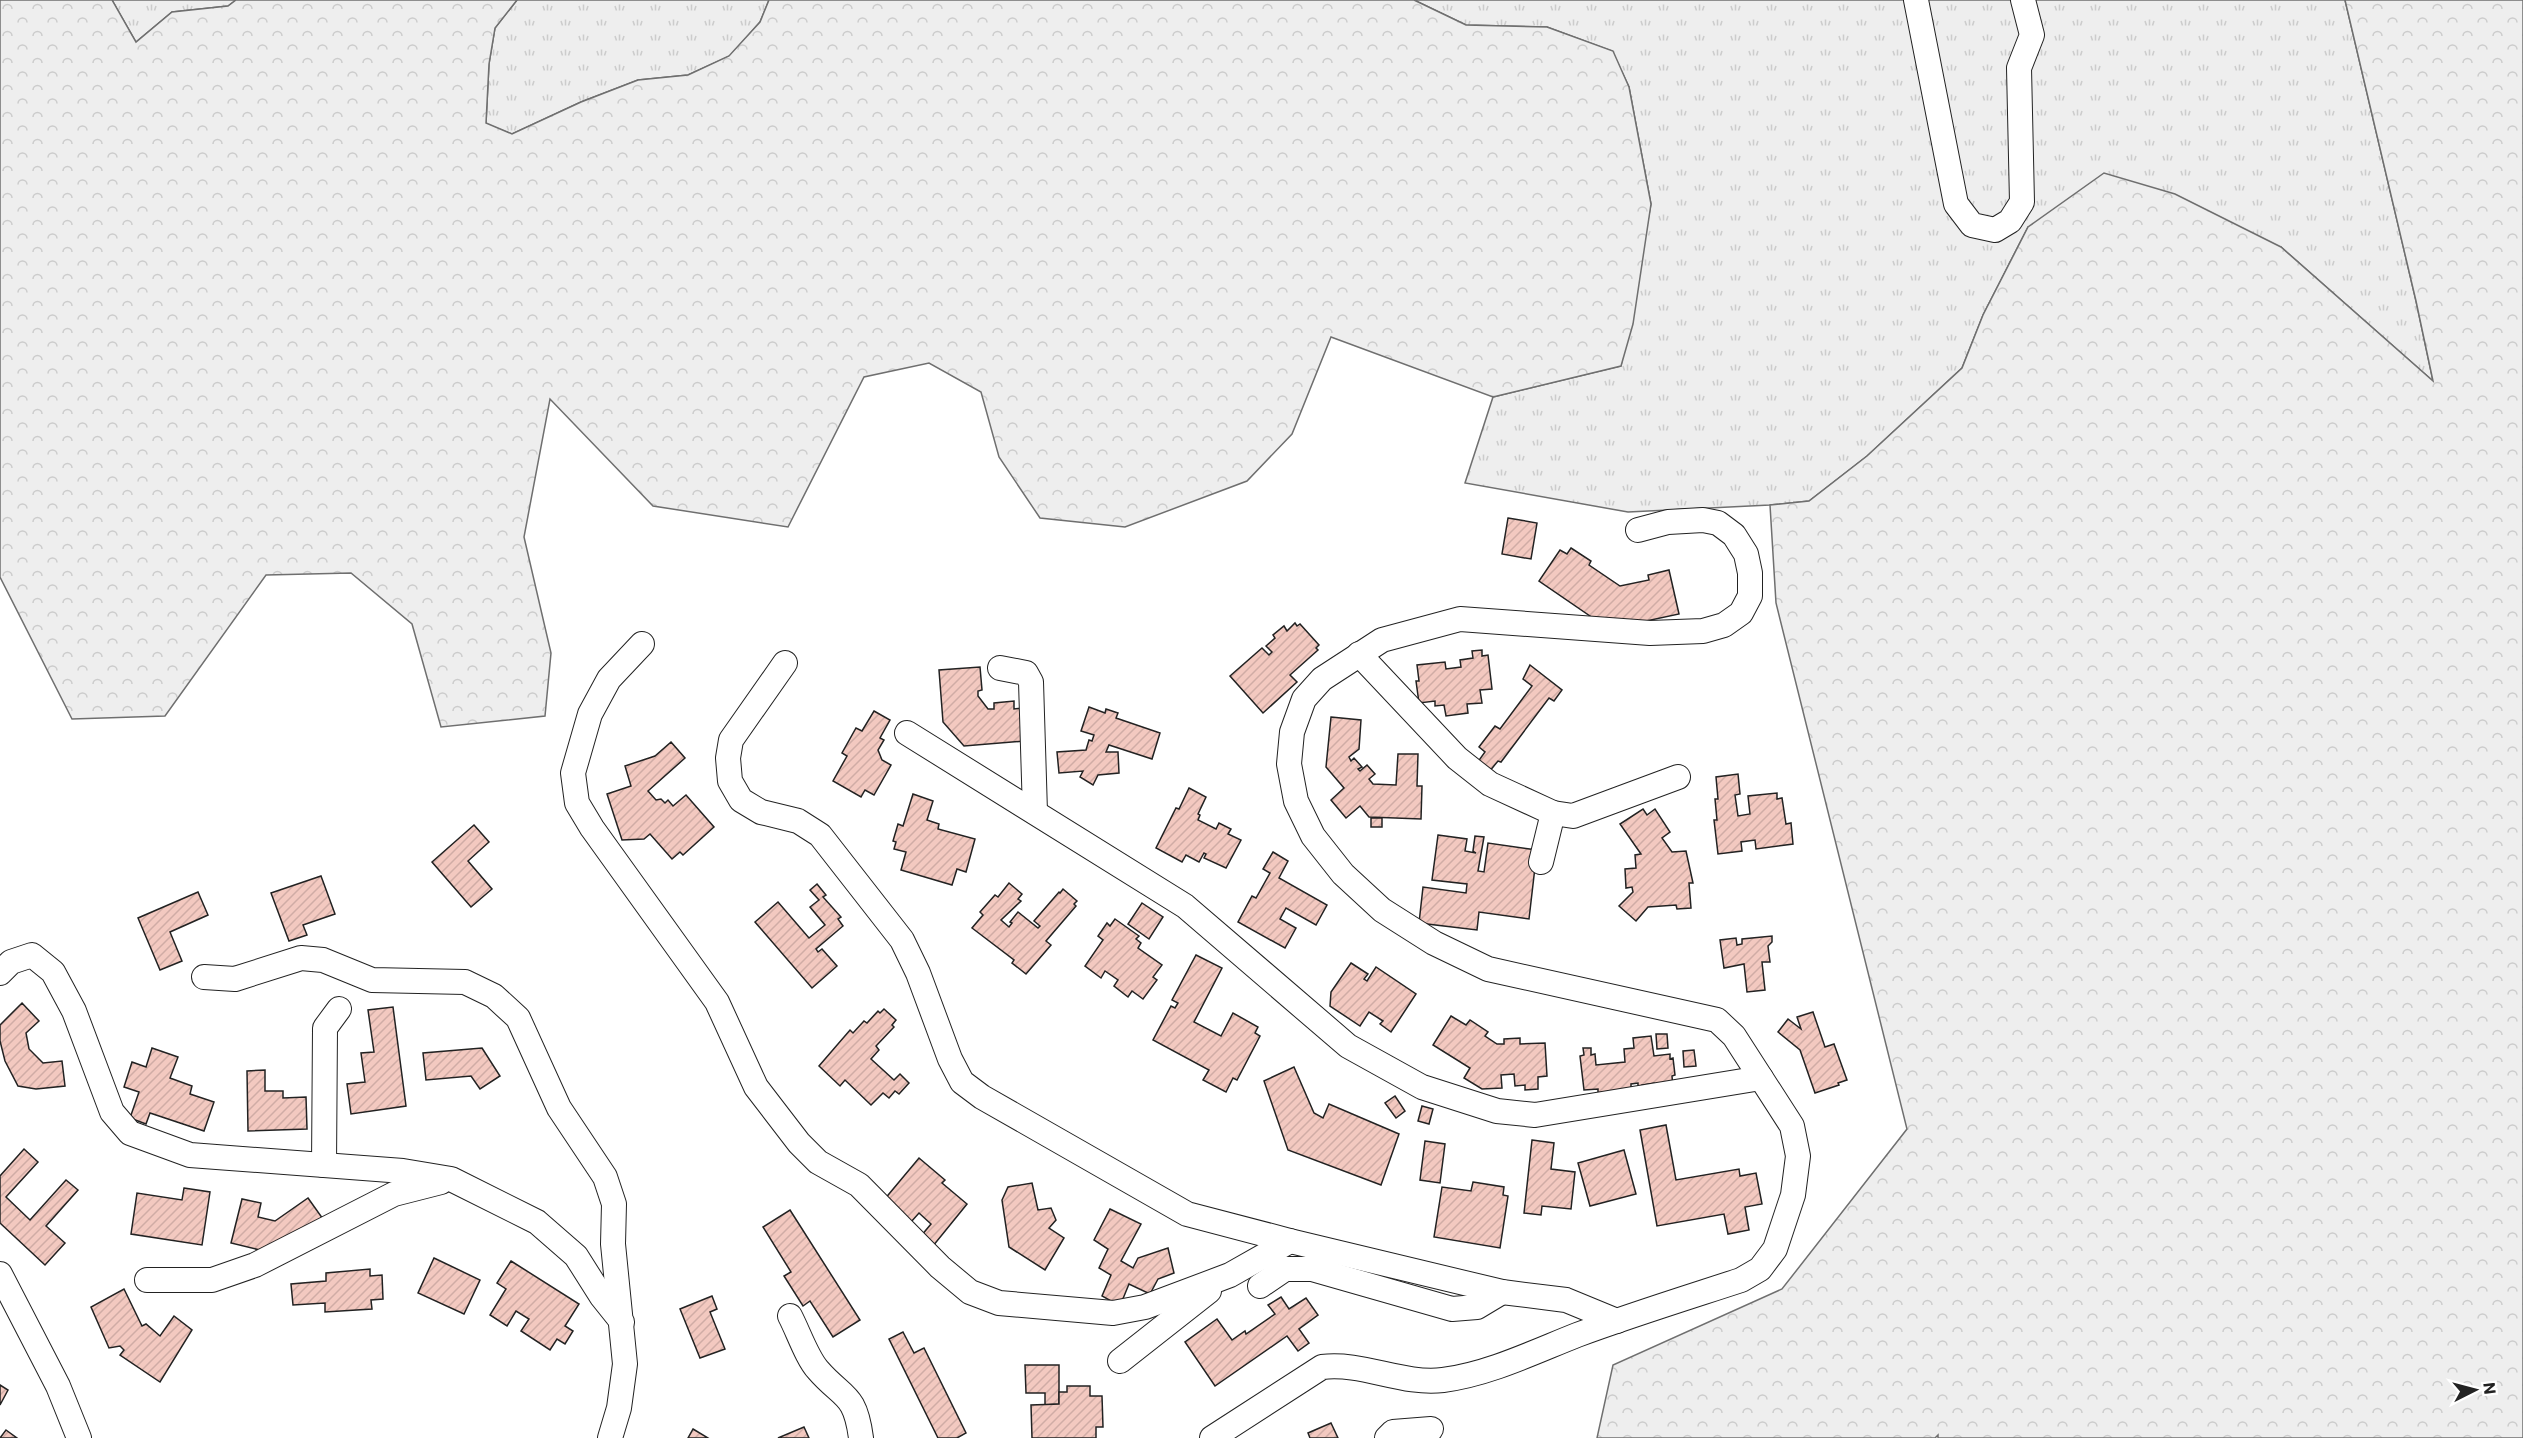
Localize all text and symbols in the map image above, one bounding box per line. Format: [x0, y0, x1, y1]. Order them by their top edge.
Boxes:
north arrow [2445, 1360, 2505, 1420]
text: N [2480, 1381, 2500, 1395]

